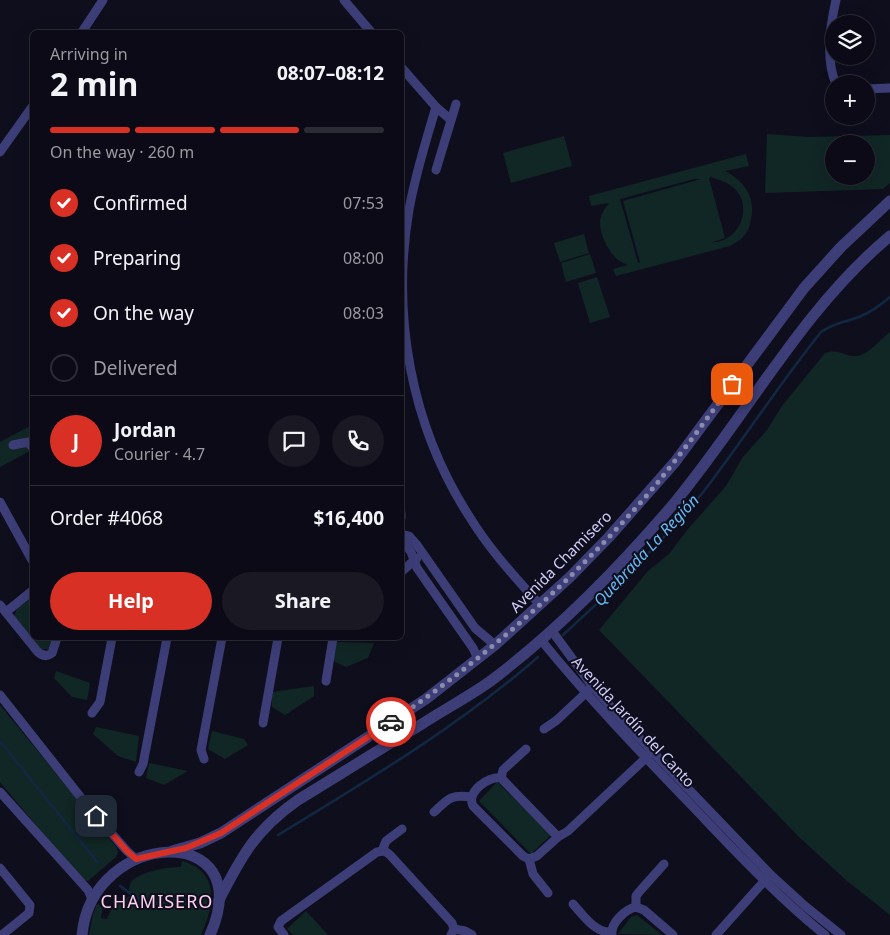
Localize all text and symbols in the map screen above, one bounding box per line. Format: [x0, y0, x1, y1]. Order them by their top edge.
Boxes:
map controls [825, 15, 875, 185]
button: layers [825, 15, 875, 65]
text: Arriving in [50, 43, 128, 65]
text: 08:07–08:12 [277, 60, 384, 86]
text: 2 min [50, 62, 138, 105]
button: + [825, 75, 875, 125]
button: − [825, 135, 875, 185]
text: On the way · 260 m [50, 141, 194, 163]
icon: check [50, 189, 78, 217]
text: Confirmed [93, 190, 188, 216]
text: 07:53 [343, 192, 384, 214]
icon: check [50, 244, 78, 272]
text: Preparing [93, 245, 181, 271]
text: 08:00 [343, 247, 384, 269]
icon: check [50, 299, 78, 327]
text: On the way [93, 300, 194, 326]
text: 08:03 [343, 302, 384, 324]
text: Delivered [93, 355, 178, 381]
pin [711, 363, 753, 405]
icon: bag [718, 370, 746, 398]
button: chat [268, 415, 320, 467]
button: phone [332, 415, 384, 467]
text: Jordan [114, 417, 176, 443]
text: J [73, 428, 79, 454]
text: Courier · 4.7 [114, 443, 205, 465]
water label: Quebrada La Región [588, 489, 704, 611]
text: Order #4068 [50, 505, 163, 531]
text: $16,400 [313, 505, 384, 531]
street label: Avenida Chamisero [505, 506, 615, 616]
button: Help [50, 572, 212, 630]
button: Share [222, 572, 384, 630]
street label: Avenida Jardín del Canto [568, 652, 700, 791]
courier [366, 697, 416, 747]
icon: car [377, 708, 405, 736]
pin [75, 795, 117, 837]
icon: home [82, 802, 110, 830]
district label: CHAMISERO [101, 889, 213, 913]

